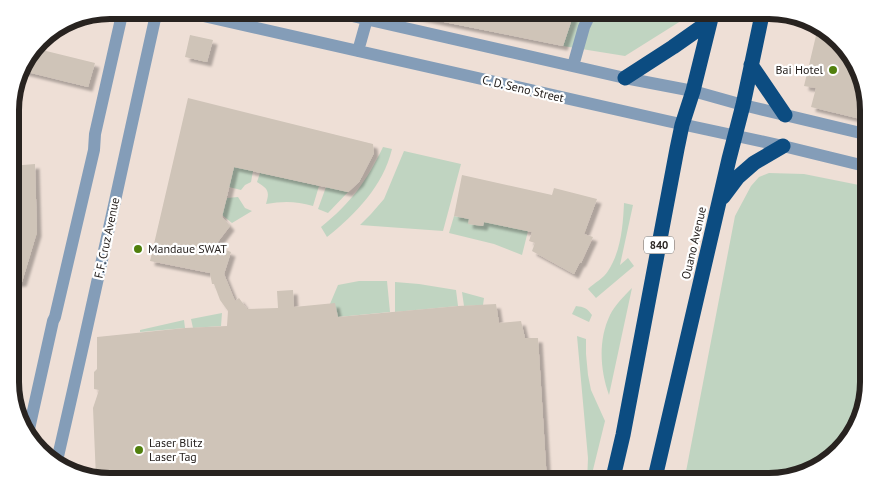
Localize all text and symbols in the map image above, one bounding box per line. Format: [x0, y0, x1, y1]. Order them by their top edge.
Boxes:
place label: Bai Hotel [776, 62, 823, 77]
marker: Bai Hotel [827, 64, 839, 76]
street label: C. D. Seno Street [481, 72, 565, 105]
street label: F.F. Cruz Avenue [91, 196, 122, 280]
street label: Ouano Avenue [678, 205, 709, 281]
road number: 840 [644, 236, 674, 254]
place label: Mandaue SWAT [148, 241, 227, 256]
marker: Mandaue SWAT [132, 243, 144, 255]
place label: Laser Blitz Laser Tag [149, 435, 203, 464]
marker: Laser Blitz Laser Tag [133, 444, 145, 456]

